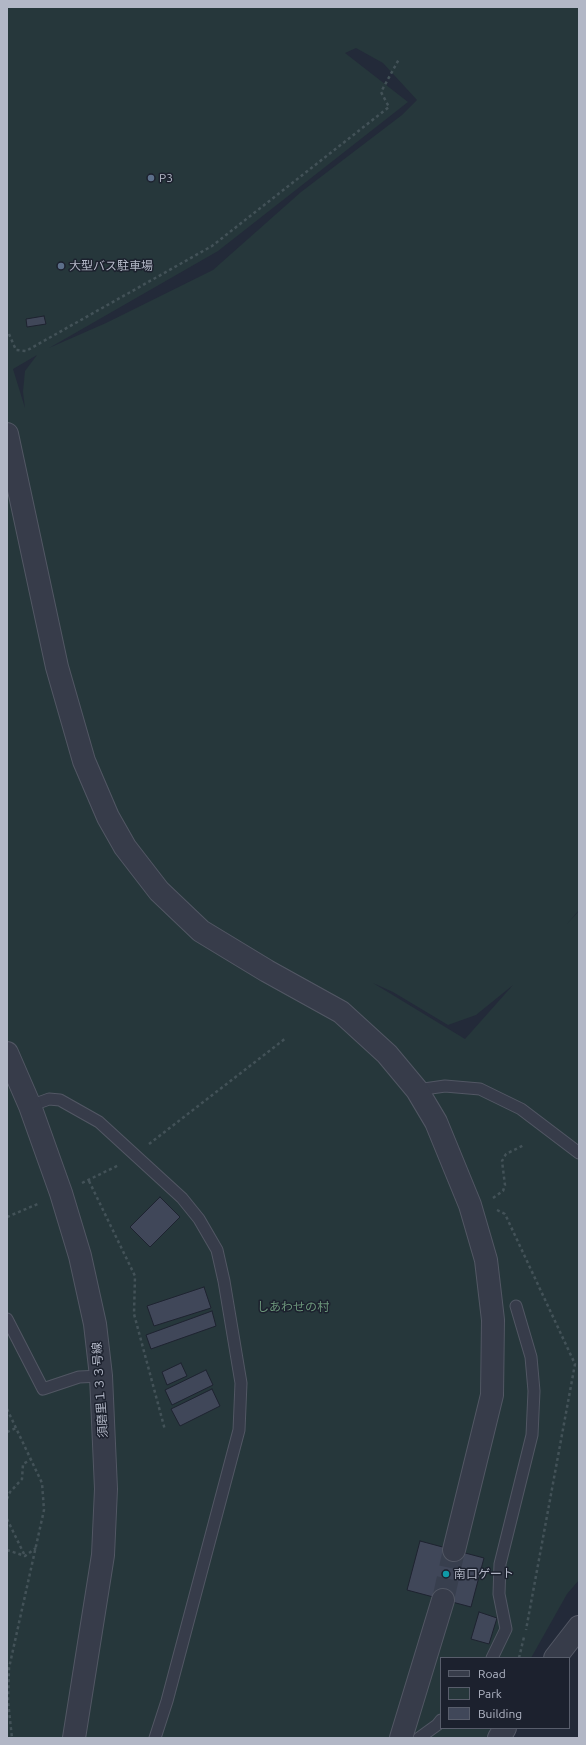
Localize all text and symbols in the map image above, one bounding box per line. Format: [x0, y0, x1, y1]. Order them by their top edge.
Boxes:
place label: P3 [159, 171, 173, 185]
marker: P3 [146, 173, 156, 183]
place label: 大型バス駐車場 [69, 259, 153, 273]
marker: 大型バス駐車場 [56, 261, 66, 271]
park label: しあわせの村 [257, 1300, 329, 1314]
street label: 須磨里１３３号線 [89, 1342, 111, 1438]
place label: 南口ゲート [454, 1567, 514, 1581]
marker: 南口ゲート [441, 1569, 451, 1579]
legend [440, 1657, 570, 1729]
text: Road [478, 1667, 506, 1680]
text: Park [478, 1687, 502, 1700]
text: Building [478, 1707, 522, 1720]

